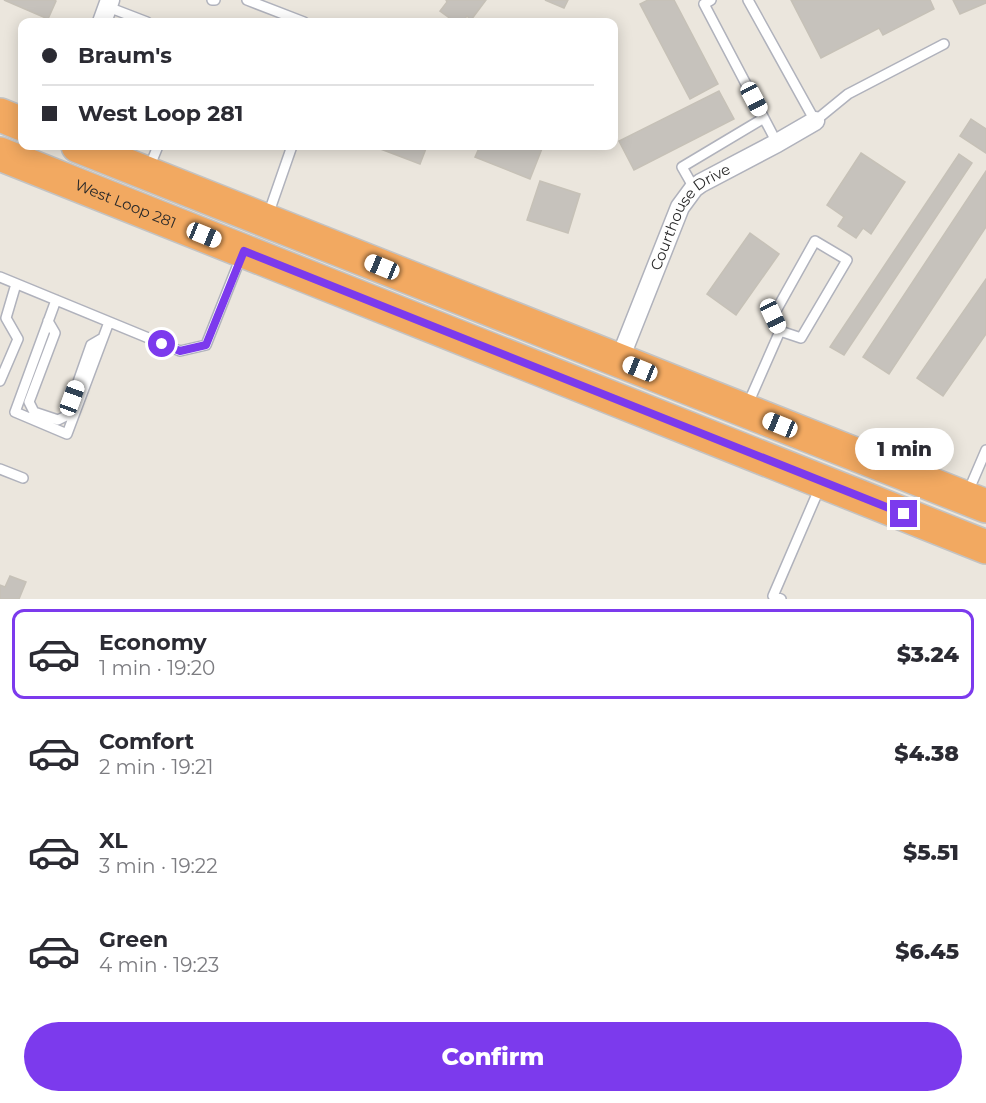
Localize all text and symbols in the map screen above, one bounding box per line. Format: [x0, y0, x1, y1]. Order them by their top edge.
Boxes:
text: Braum's [78, 42, 172, 69]
car [738, 79, 770, 119]
text: West Loop 281 [78, 100, 243, 127]
street label: Courthouse Drive [646, 159, 733, 273]
street label: West Loop 281 [72, 175, 179, 232]
car [184, 220, 224, 250]
car [362, 252, 402, 282]
car [757, 296, 789, 336]
route start [148, 330, 175, 357]
car [620, 354, 660, 384]
car [57, 378, 87, 418]
car [760, 410, 800, 440]
callout: 1 min [854, 427, 954, 469]
text: 1 min [877, 437, 932, 461]
route end [890, 500, 917, 527]
icon: car [27, 627, 81, 681]
text: Economy [99, 629, 207, 656]
text: $3.24 [897, 641, 959, 668]
text: 1 min · 19:20 [99, 656, 215, 680]
icon: car [27, 726, 81, 780]
text: Comfort [99, 728, 194, 755]
text: $4.38 [894, 740, 959, 767]
text: 2 min · 19:21 [99, 755, 213, 779]
icon: car [27, 825, 81, 879]
text: XL [99, 827, 128, 854]
text: $5.51 [903, 839, 959, 866]
text: 3 min · 19:22 [99, 854, 218, 878]
icon: car [27, 924, 81, 978]
text: Green [99, 926, 168, 953]
text: $6.45 [895, 938, 959, 965]
text: 4 min · 19:23 [99, 953, 219, 977]
button: Confirm [24, 1022, 962, 1091]

